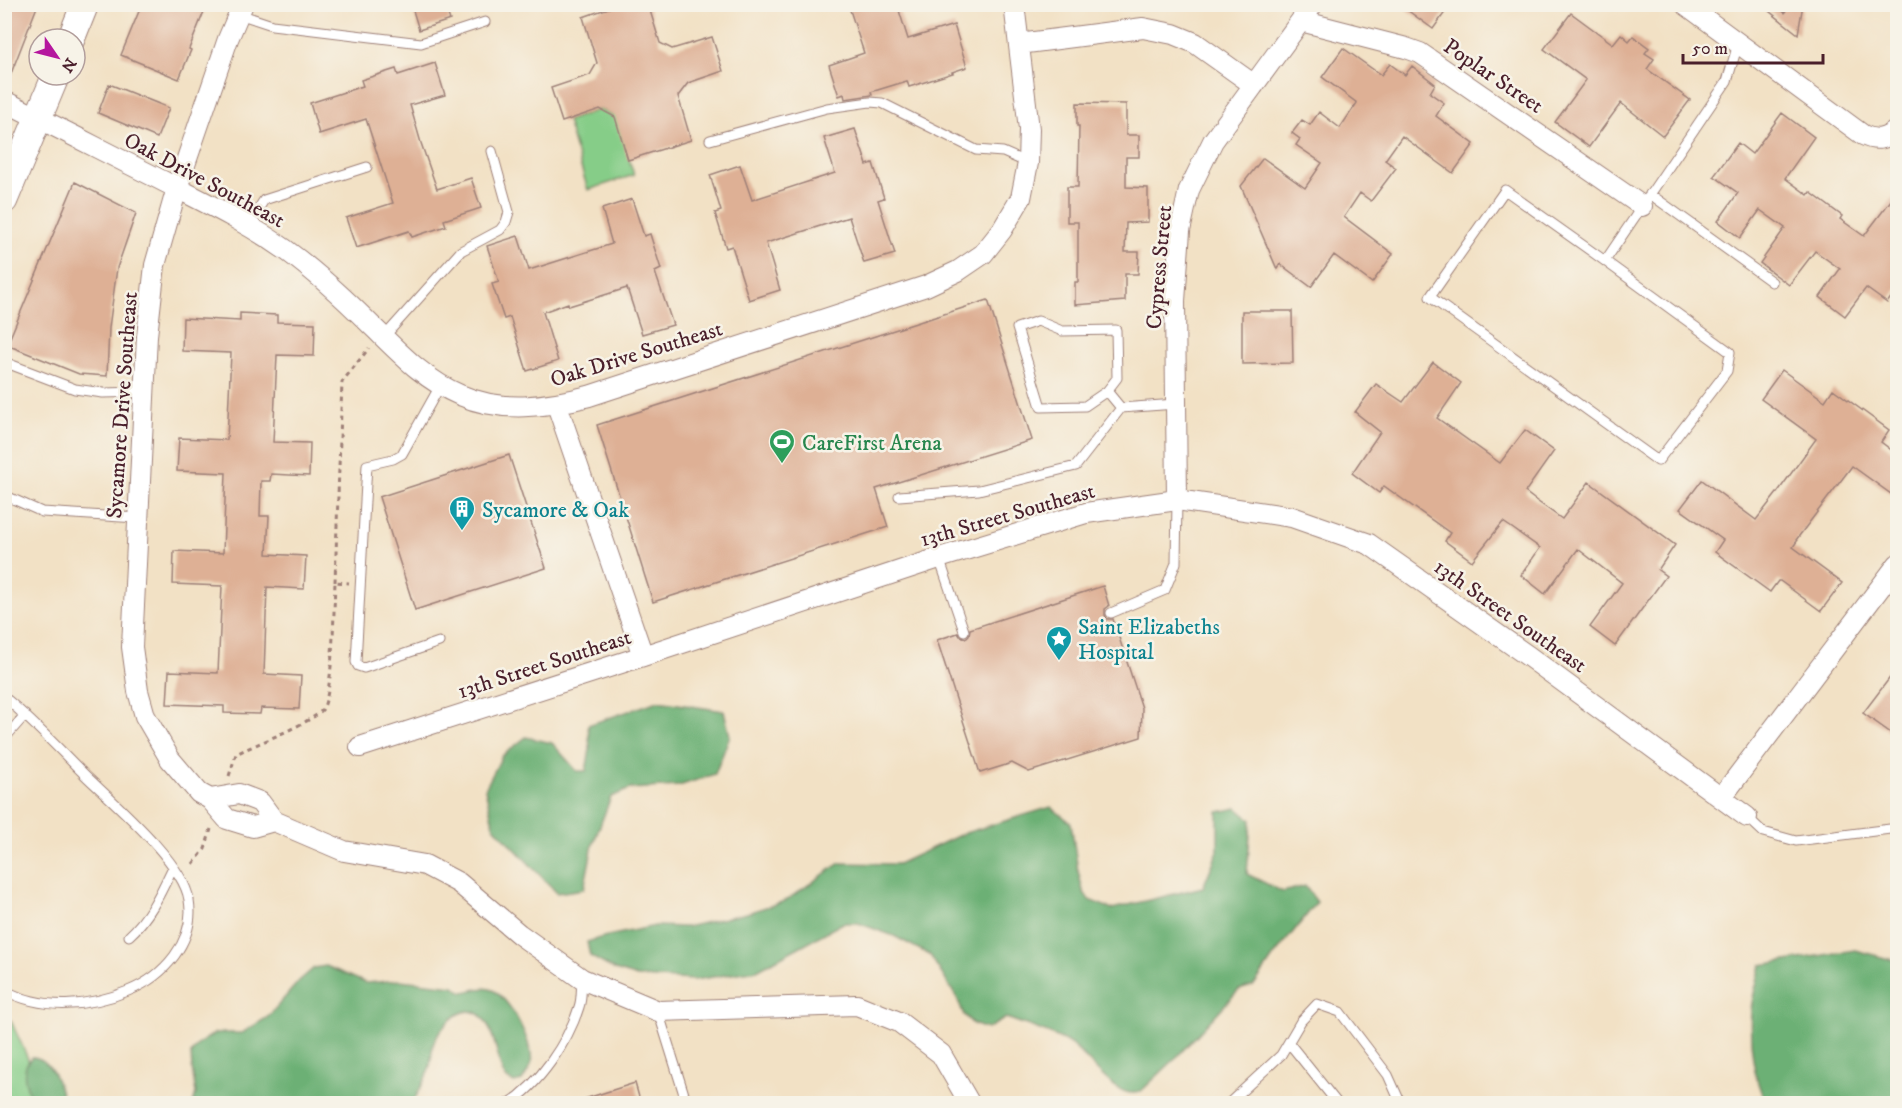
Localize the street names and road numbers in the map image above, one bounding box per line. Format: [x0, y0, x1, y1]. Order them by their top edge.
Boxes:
street label: Poplar Street [1438, 33, 1548, 120]
street label: Oak Drive Southeast [119, 127, 289, 234]
street label: Cypress Street [1141, 204, 1178, 330]
street label: Sycamore Drive Southeast [101, 291, 144, 520]
street label: Oak Drive Southeast [547, 315, 726, 393]
street label: 13th Street Southeast [917, 478, 1098, 553]
street label: 13th Street Southeast [1428, 553, 1592, 679]
street label: 13th Street Southeast [454, 624, 634, 705]

